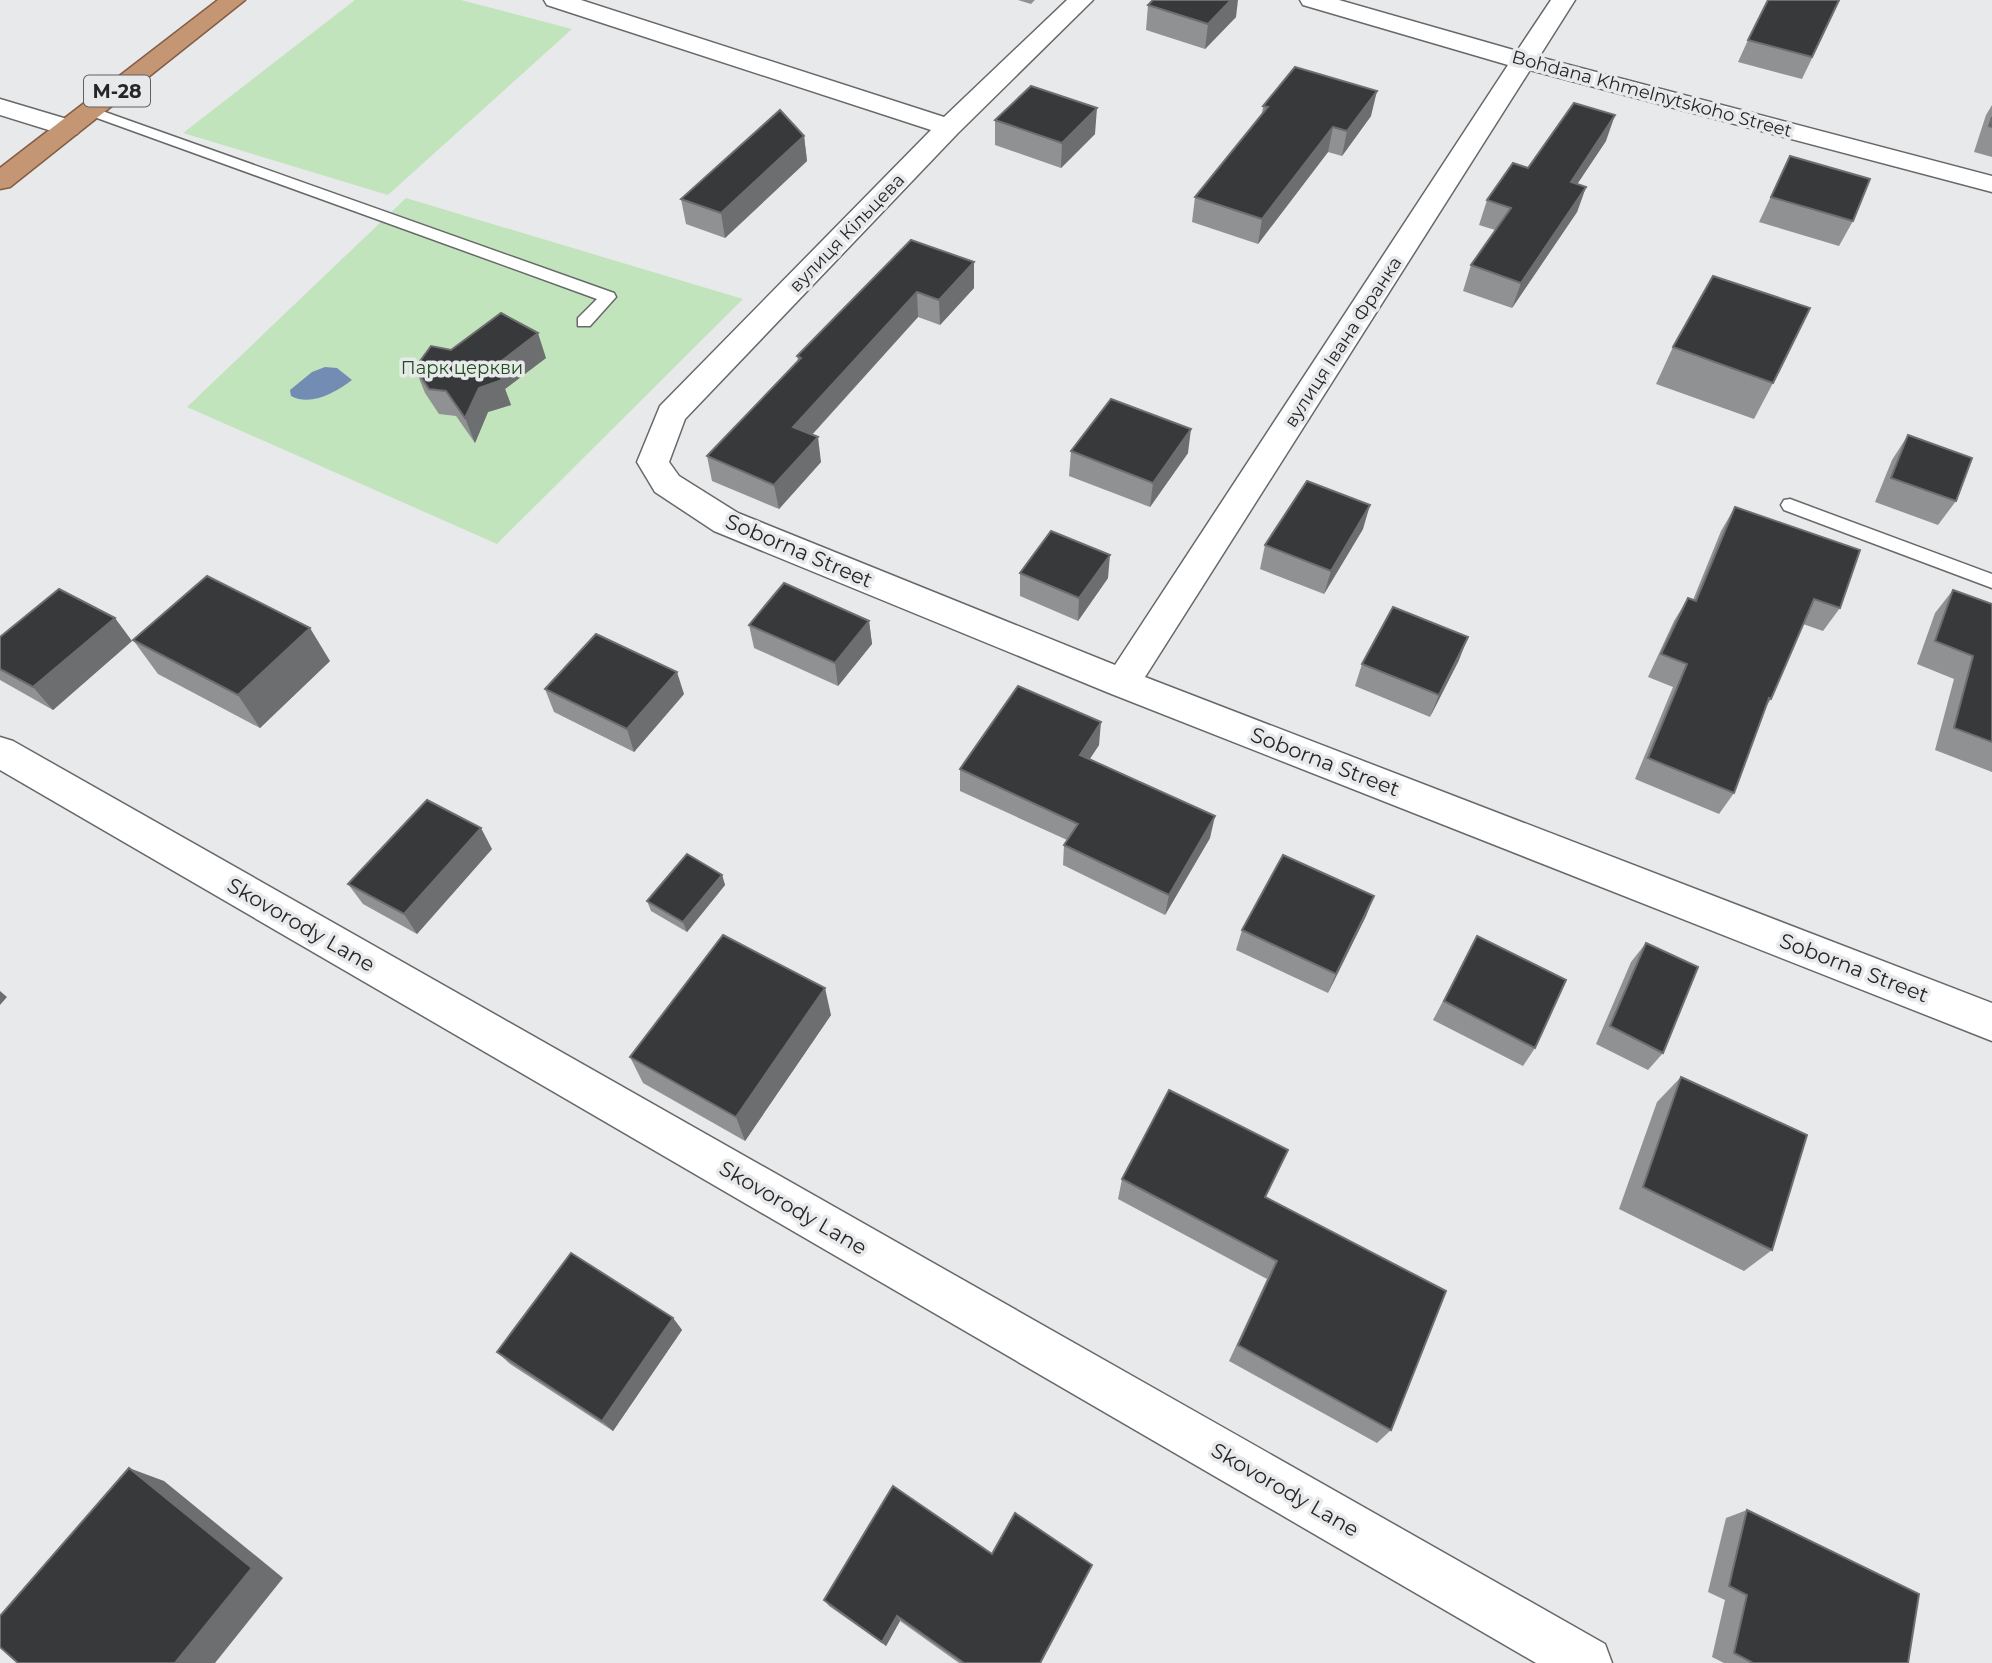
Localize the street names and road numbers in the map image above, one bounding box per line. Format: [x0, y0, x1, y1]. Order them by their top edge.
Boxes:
street label: Bohdana Khmelnytskoho Street [1509, 46, 1795, 142]
road number: М-28 [84, 76, 150, 106]
street label: вулиця Кільцева [785, 169, 909, 297]
street label: вулиця Івана Франка [1280, 253, 1406, 431]
street label: Soborna Street [722, 508, 876, 593]
street label: Soborna Street [1247, 722, 1403, 801]
street label: Skovorody Lane [223, 872, 379, 977]
street label: Soborna Street [1776, 928, 1932, 1007]
street label: Skovorody Lane [715, 1155, 871, 1260]
street label: Skovorody Lane [1207, 1437, 1363, 1542]

